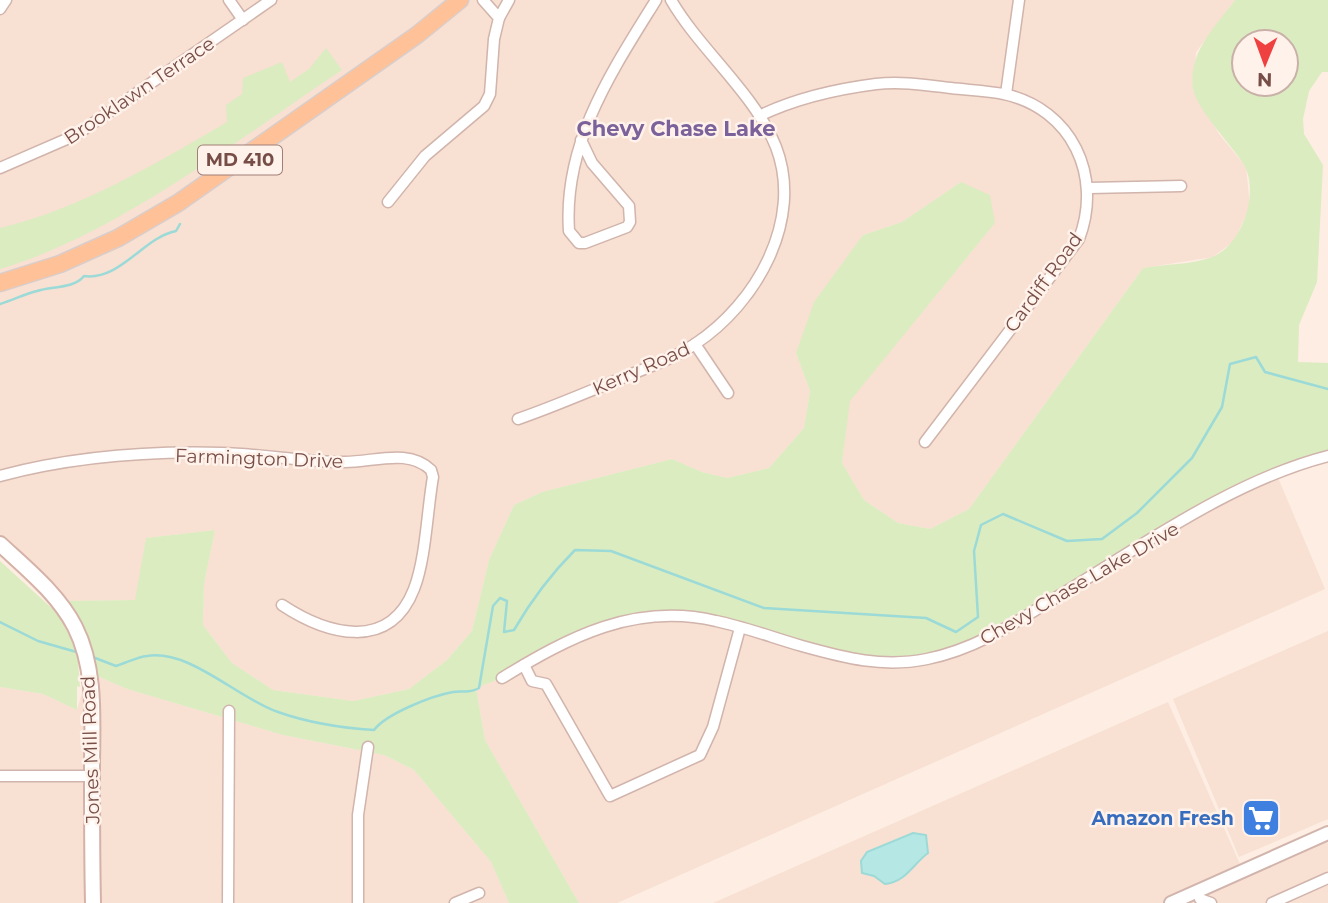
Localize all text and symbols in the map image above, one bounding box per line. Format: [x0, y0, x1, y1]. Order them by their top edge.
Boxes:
north arrow [1230, 28, 1300, 98]
street label: Brooklawn Terrace [60, 32, 219, 149]
text: N [1257, 68, 1273, 91]
district label: Chevy Chase Lake [577, 116, 775, 141]
road number: MD 410 [198, 146, 282, 174]
street label: Cardiff Road [1000, 228, 1087, 337]
street label: Kerry Road [589, 337, 694, 400]
street label: Farmington Drive [174, 444, 343, 473]
street label: Chevy Chase Lake Drive [976, 517, 1183, 650]
street label: Jones Mill Road [76, 676, 105, 825]
supermarket icon: Amazon Fresh [1240, 797, 1282, 839]
place label: Amazon Fresh [1090, 807, 1234, 830]

